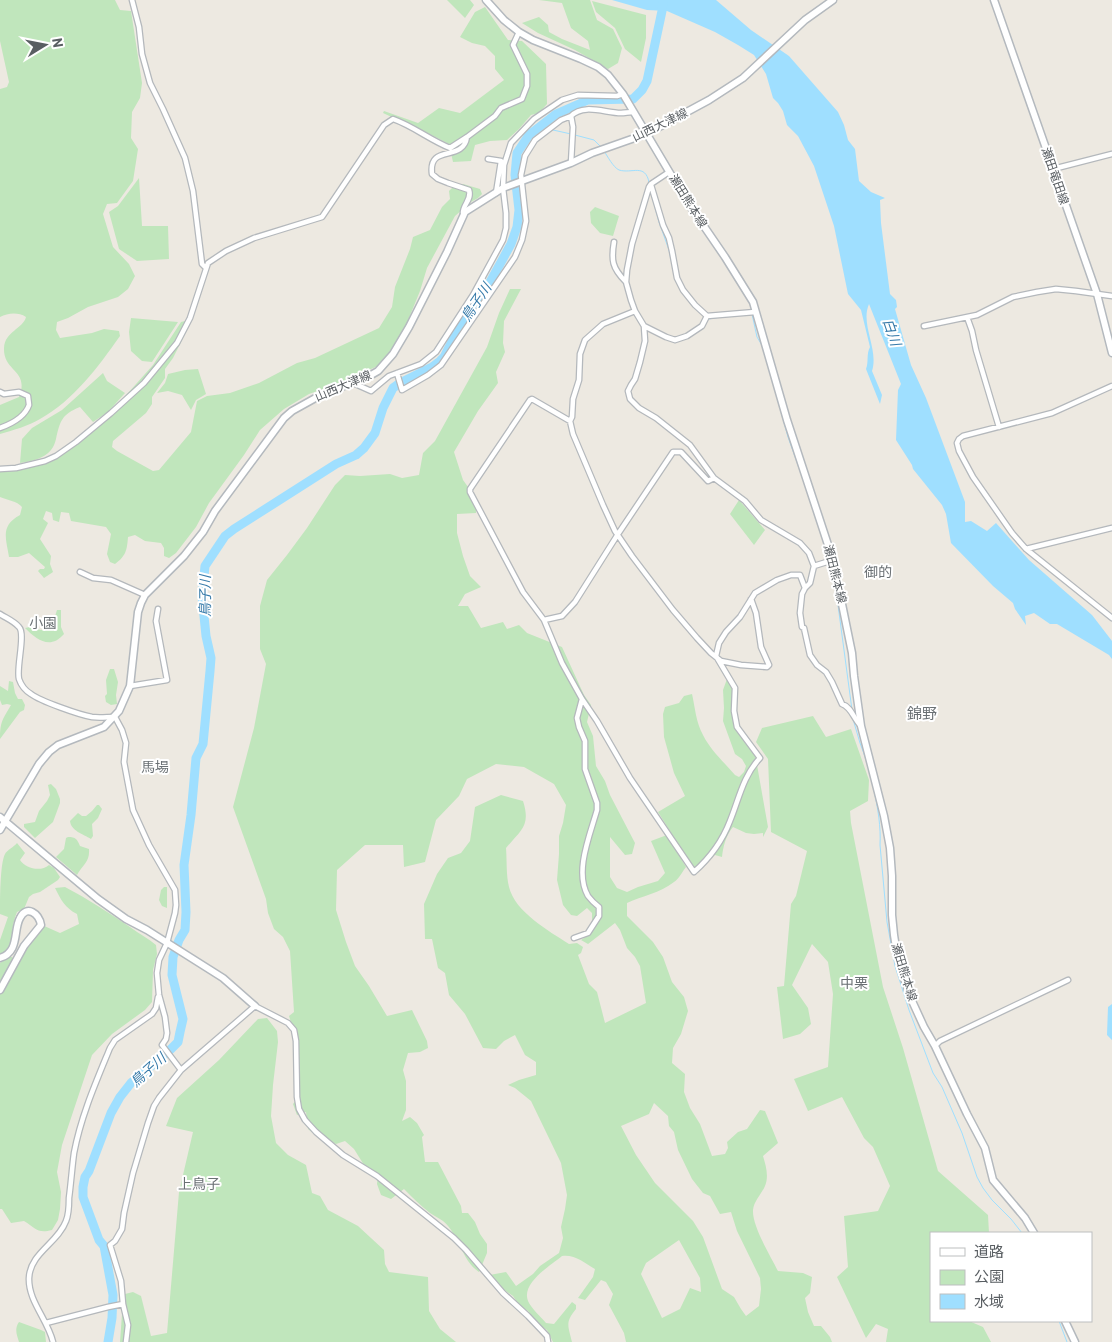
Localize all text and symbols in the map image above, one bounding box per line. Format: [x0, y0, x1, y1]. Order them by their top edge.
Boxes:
north arrow [20, 20, 70, 70]
text: N [49, 37, 67, 49]
street label: 山西大津線 [630, 105, 690, 144]
street label: 瀬田竜田線 [1040, 145, 1072, 206]
street label: 瀬田熊本線 [667, 171, 711, 230]
water label: 鳥子川 [457, 278, 495, 324]
water label: 白川 [880, 316, 906, 350]
street label: 山西大津線 [312, 367, 373, 403]
street label: 瀬田熊本線 [822, 543, 850, 605]
district label: 御的 [864, 563, 892, 580]
water label: 鳥子川 [196, 573, 213, 617]
district label: 小園 [29, 614, 57, 631]
district label: 錦野 [907, 704, 937, 722]
district label: 馬場 [141, 758, 169, 775]
street label: 瀬田熊本線 [889, 941, 920, 1002]
district label: 中栗 [840, 974, 868, 991]
water label: 鳥子川 [126, 1048, 170, 1090]
district label: 上鳥子 [178, 1175, 220, 1192]
legend [930, 1232, 1092, 1322]
text: 道路 [974, 1242, 1004, 1260]
text: 公園 [974, 1267, 1004, 1285]
text: 水域 [974, 1292, 1004, 1310]

